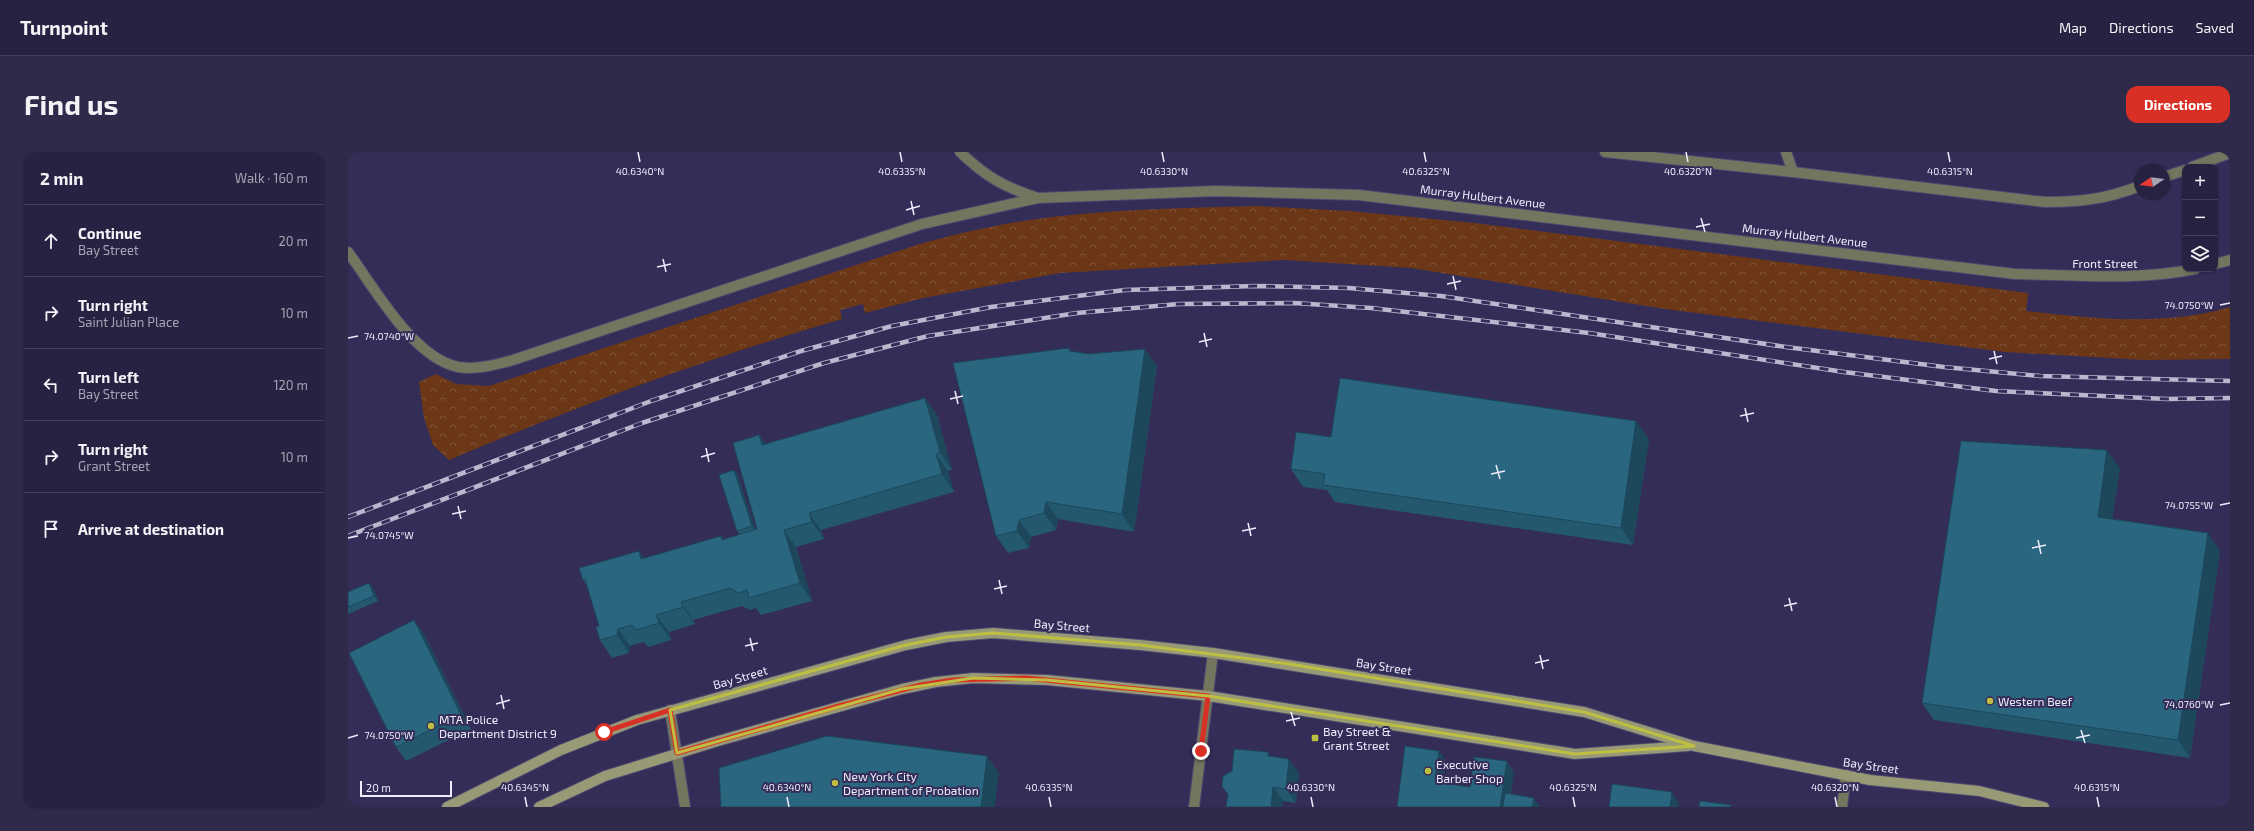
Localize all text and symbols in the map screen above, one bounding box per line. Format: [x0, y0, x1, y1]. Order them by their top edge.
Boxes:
text: Turnpoint [20, 16, 108, 39]
text: Map [2059, 19, 2087, 36]
text: Directions [2109, 19, 2174, 36]
text: Saved [2196, 19, 2234, 36]
button: Directions [2126, 86, 2230, 123]
text: Find us [24, 87, 118, 121]
north arrow [2134, 164, 2170, 200]
map controls [2182, 164, 2218, 272]
button: + [2182, 164, 2218, 200]
text: 40.6340°N [616, 165, 664, 177]
text: 40.6335°N [878, 165, 926, 177]
text: 40.6330°N [1140, 165, 1188, 177]
text: 40.6325°N [1402, 165, 1450, 177]
text: 40.6320°N [1664, 165, 1712, 177]
text: 40.6315°N [1927, 165, 1973, 177]
text: 2 min [40, 168, 83, 188]
text: Walk · 160 m [235, 170, 308, 186]
street label: Murray Hulbert Avenue [1420, 181, 1546, 211]
button: − [2182, 200, 2218, 236]
street label: Murray Hulbert Avenue [1742, 220, 1868, 250]
text: Continue [78, 224, 141, 242]
icon: ahead [40, 230, 62, 252]
text: 20 m [279, 233, 308, 249]
button: layers [2182, 236, 2218, 272]
text: Bay Street [78, 242, 139, 258]
street label: Front Street [2072, 256, 2138, 270]
text: Turn right [78, 296, 148, 314]
text: 74.0750°W [2164, 299, 2214, 311]
icon: right [40, 302, 62, 324]
text: 10 m [281, 305, 308, 321]
text: Saint Julian Place [78, 314, 179, 330]
text: 74.0740°W [364, 330, 415, 342]
text: Turn left [78, 368, 139, 386]
icon: left [40, 374, 62, 396]
text: 120 m [273, 377, 308, 393]
text: Bay Street [78, 386, 139, 402]
text: Turn right [78, 440, 148, 458]
icon: right [40, 446, 62, 468]
text: 10 m [281, 449, 308, 465]
text: Grant Street [78, 458, 150, 474]
text: 74.0755°W [2165, 499, 2214, 511]
icon: arrive [40, 518, 62, 540]
text: Arrive at destination [78, 520, 224, 538]
text: 74.0745°W [364, 529, 414, 541]
street label: Bay Street [1033, 616, 1091, 634]
street label: Bay Street [1355, 655, 1413, 677]
street label: Bay Street [711, 662, 769, 691]
place label: Western Beef [1998, 694, 2073, 708]
marker: Western Beef [1985, 696, 1995, 706]
text: 74.0760°W [2164, 698, 2214, 710]
place label: MTA Police Department District 9 [439, 712, 557, 740]
marker: MTA Police Department District 9 [426, 721, 436, 731]
route start [595, 723, 613, 741]
place label: Bay Street & Grant Street [1323, 724, 1391, 752]
text: 74.0750°W [364, 729, 414, 741]
marker: Bay Street & Grant Street [1310, 733, 1320, 743]
route end [1192, 742, 1210, 760]
street label: Bay Street [1842, 754, 1900, 776]
place label: Executive Barber Shop [1436, 757, 1503, 785]
marker: Executive Barber Shop [1423, 766, 1433, 776]
place label: New York City Department of Probation [843, 769, 979, 797]
marker: New York City Department of Probation [830, 778, 840, 788]
scale bar [360, 779, 452, 798]
text: 20 m [366, 781, 391, 794]
text: 40.6345°N [501, 781, 549, 793]
text: 40.6340°N [763, 781, 811, 793]
text: 40.6335°N [1025, 781, 1073, 793]
text: 40.6330°N [1287, 781, 1335, 793]
text: 40.6325°N [1549, 781, 1597, 793]
text: 40.6320°N [1811, 781, 1859, 793]
text: 40.6315°N [2074, 781, 2120, 793]

